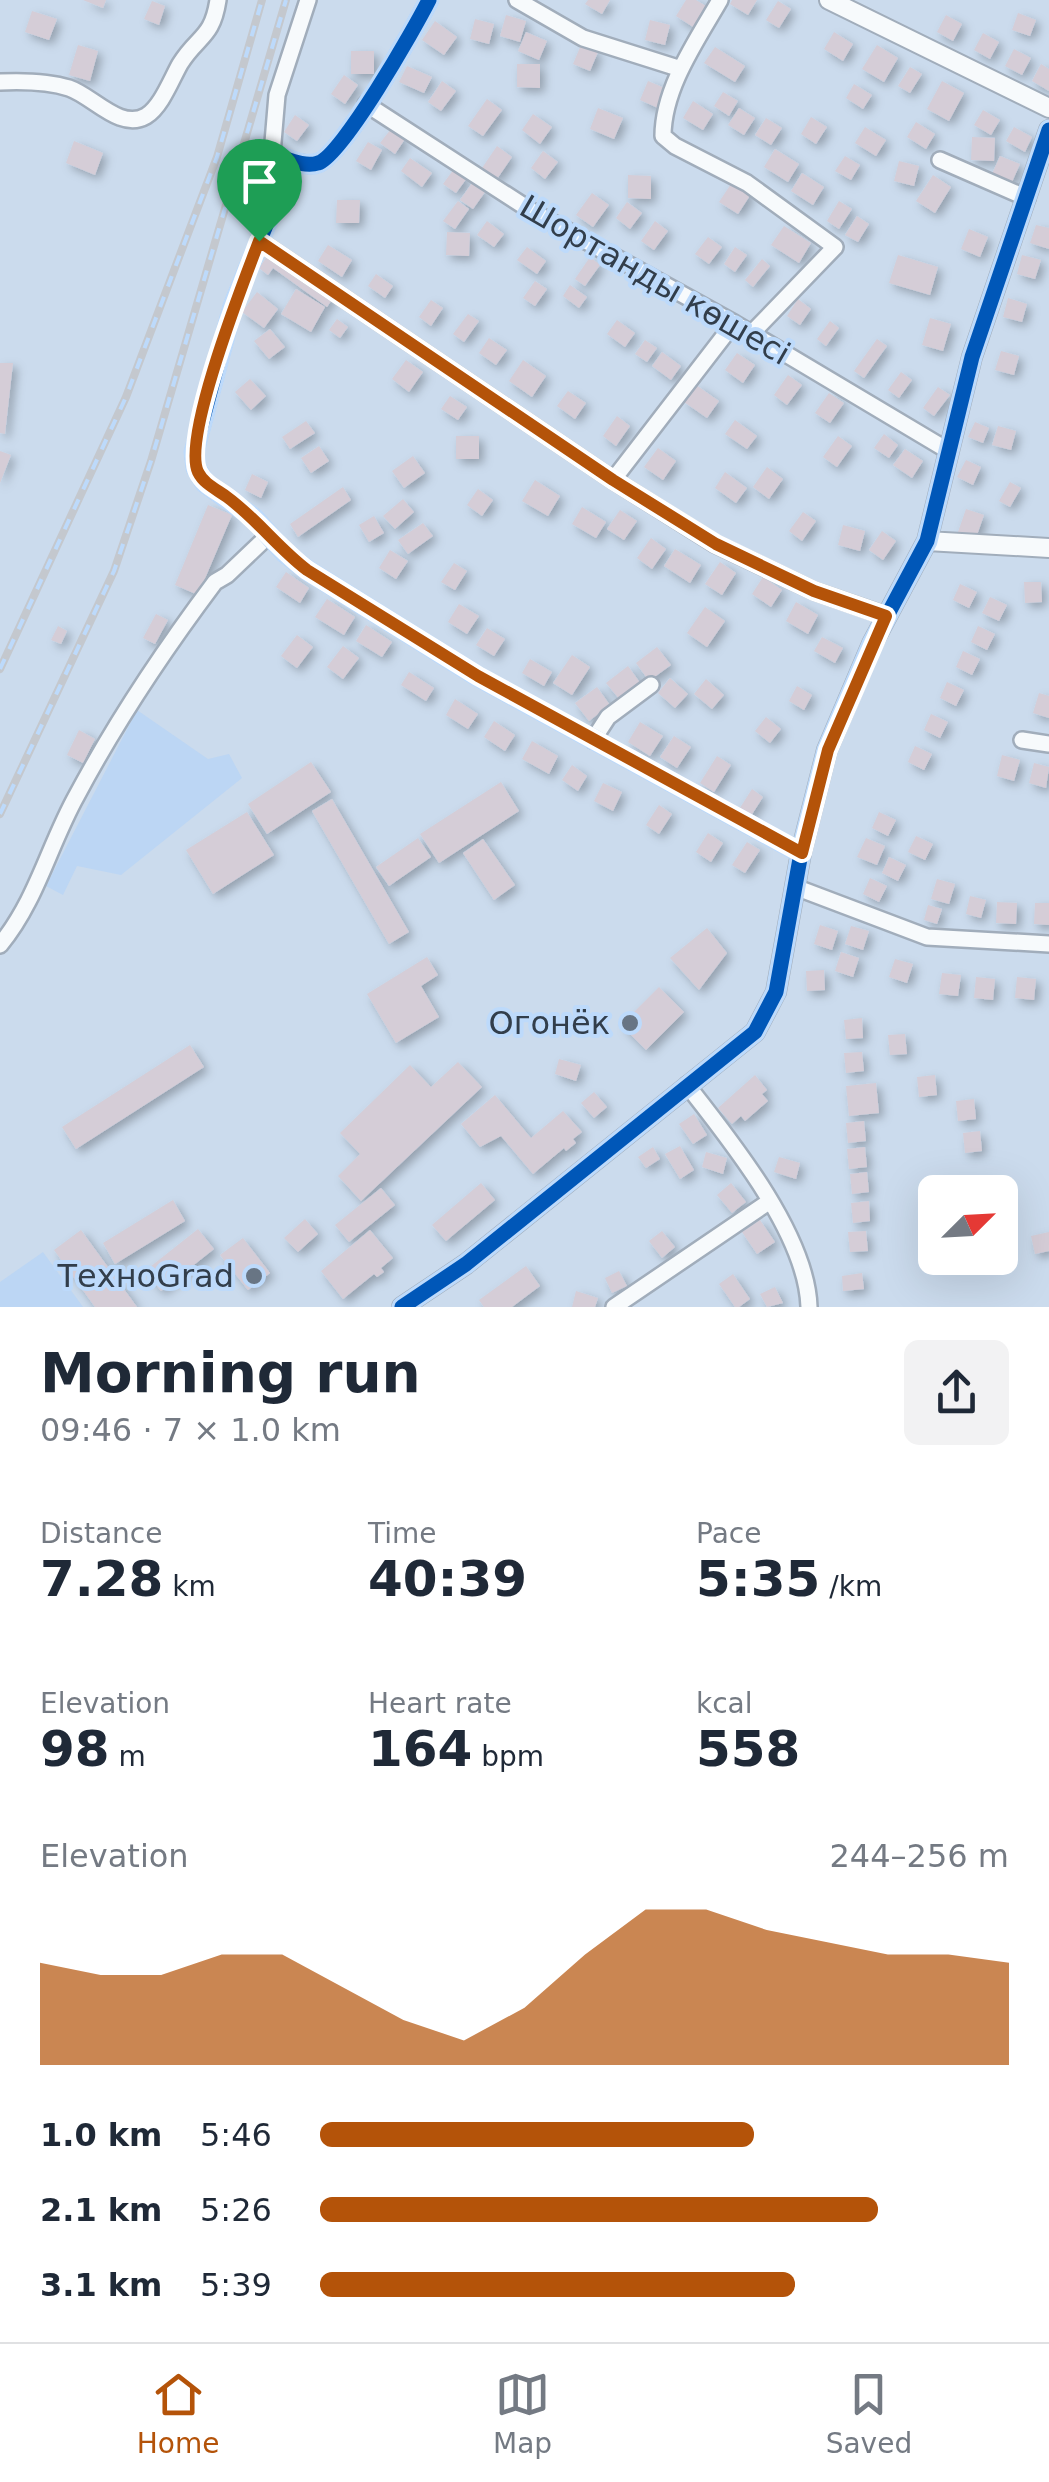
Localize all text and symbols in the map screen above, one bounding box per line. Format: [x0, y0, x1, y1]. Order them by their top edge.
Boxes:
pin [217, 139, 302, 242]
icon: arrive [232, 154, 287, 209]
street label: Шортанды көшесі [513, 187, 797, 373]
place label: Огонёк [488, 1004, 610, 1042]
marker: Огонёк [619, 1012, 641, 1034]
north arrow [918, 1175, 1018, 1275]
map controls [918, 1175, 1018, 1275]
place label: ТехноGrad [56, 1257, 234, 1295]
marker: ТехноGrad [243, 1265, 265, 1287]
button: share [904, 1340, 1009, 1445]
text: Morning run [40, 1341, 421, 1405]
text: 09:46 · 7 × 1.0 km [40, 1411, 341, 1449]
text: Distance [40, 1517, 162, 1550]
text: Time [368, 1517, 437, 1550]
text: Pace [696, 1517, 761, 1550]
text: 7.28 [40, 1550, 163, 1608]
text: 40:39 [368, 1550, 527, 1608]
text: 5:35 [696, 1550, 820, 1608]
text: km [163, 1570, 216, 1603]
text: /km [820, 1570, 882, 1603]
text: Elevation [40, 1687, 170, 1720]
text: Heart rate [368, 1687, 512, 1720]
text: kcal [696, 1687, 753, 1720]
text: 98 [40, 1720, 110, 1778]
text: 164 [368, 1720, 472, 1778]
text: 558 [696, 1720, 800, 1778]
text: m [110, 1740, 146, 1773]
text: bpm [472, 1740, 544, 1773]
text: Elevation [40, 1837, 189, 1875]
text: 244–256 m [830, 1837, 1009, 1875]
text: 1.0 km [40, 2116, 162, 2154]
text: 5:46 [200, 2116, 272, 2154]
text: 2.1 km [40, 2191, 162, 2229]
text: 5:26 [200, 2191, 272, 2229]
text: 3.1 km [40, 2266, 162, 2304]
text: 5:39 [200, 2266, 272, 2304]
tab: Home [137, 2367, 219, 2460]
tab: Map [493, 2367, 552, 2460]
tab: Saved [826, 2367, 912, 2460]

